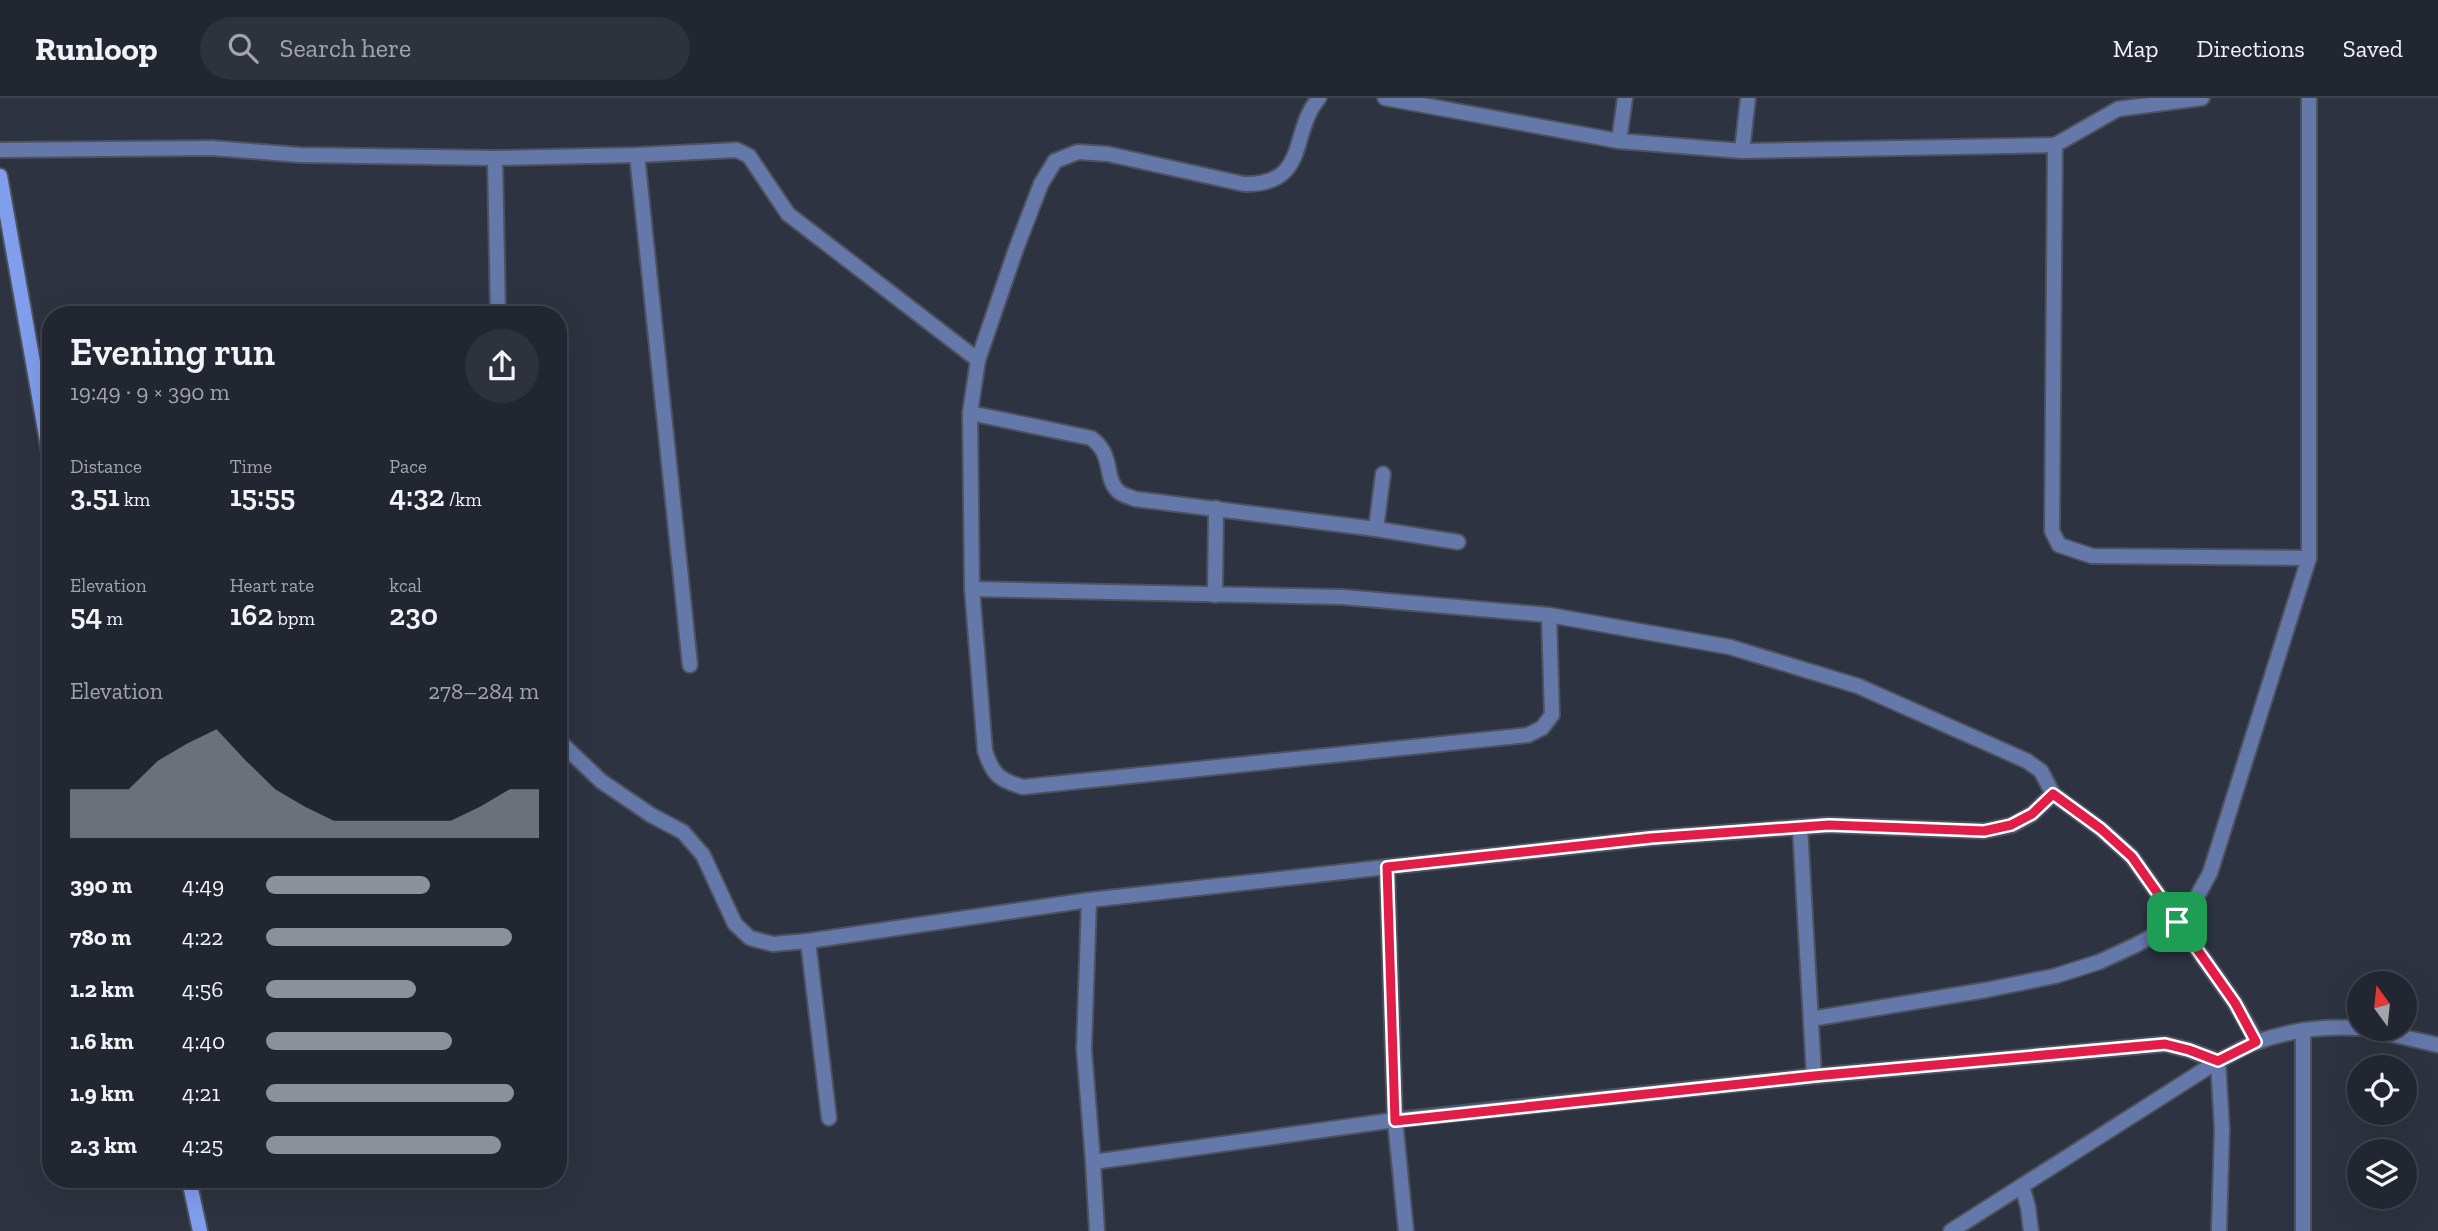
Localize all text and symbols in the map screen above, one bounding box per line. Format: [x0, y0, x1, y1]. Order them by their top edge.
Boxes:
search box [200, 17, 690, 80]
text: Runloop [35, 29, 158, 68]
icon: search [224, 29, 262, 67]
text: Search here [280, 32, 411, 64]
text: Map [2113, 34, 2159, 63]
text: Directions [2197, 34, 2305, 63]
text: Saved [2343, 34, 2403, 63]
text: Evening run [70, 329, 275, 375]
button: share [465, 329, 539, 403]
text: 19:49 · 9 × 390 m [70, 378, 230, 406]
text: Distance [70, 455, 142, 478]
text: Time [230, 455, 272, 478]
text: Pace [389, 455, 427, 478]
text: 3.51 [70, 478, 120, 514]
text: 15:55 [230, 478, 295, 514]
text: 4:32 [389, 478, 445, 514]
text: km [120, 488, 150, 511]
text: /km [445, 488, 482, 511]
text: Elevation [70, 574, 147, 597]
text: Heart rate [230, 574, 314, 597]
text: kcal [389, 574, 422, 597]
text: 54 [70, 597, 102, 633]
text: 162 [230, 597, 273, 633]
text: 230 [389, 597, 438, 633]
text: m [102, 607, 123, 630]
text: bpm [273, 607, 315, 630]
text: Elevation [70, 677, 163, 705]
text: 278–284 m [428, 677, 539, 705]
text: 390 m [70, 871, 132, 899]
text: 4:49 [182, 871, 224, 899]
pin [2147, 892, 2207, 952]
icon: arrive [2158, 903, 2196, 941]
text: 780 m [70, 923, 131, 951]
text: 4:22 [182, 923, 223, 951]
north arrow [2347, 971, 2417, 1041]
map controls [2347, 971, 2417, 1209]
text: 1.2 km [70, 975, 134, 1003]
text: 4:56 [182, 975, 224, 1003]
text: 1.6 km [70, 1027, 134, 1055]
text: 4:40 [182, 1027, 225, 1055]
button: locate [2347, 1055, 2417, 1125]
text: 1.9 km [70, 1079, 134, 1107]
text: 4:21 [182, 1079, 220, 1107]
text: 2.3 km [70, 1131, 137, 1159]
text: 4:25 [182, 1131, 223, 1159]
button: layers [2347, 1139, 2417, 1209]

